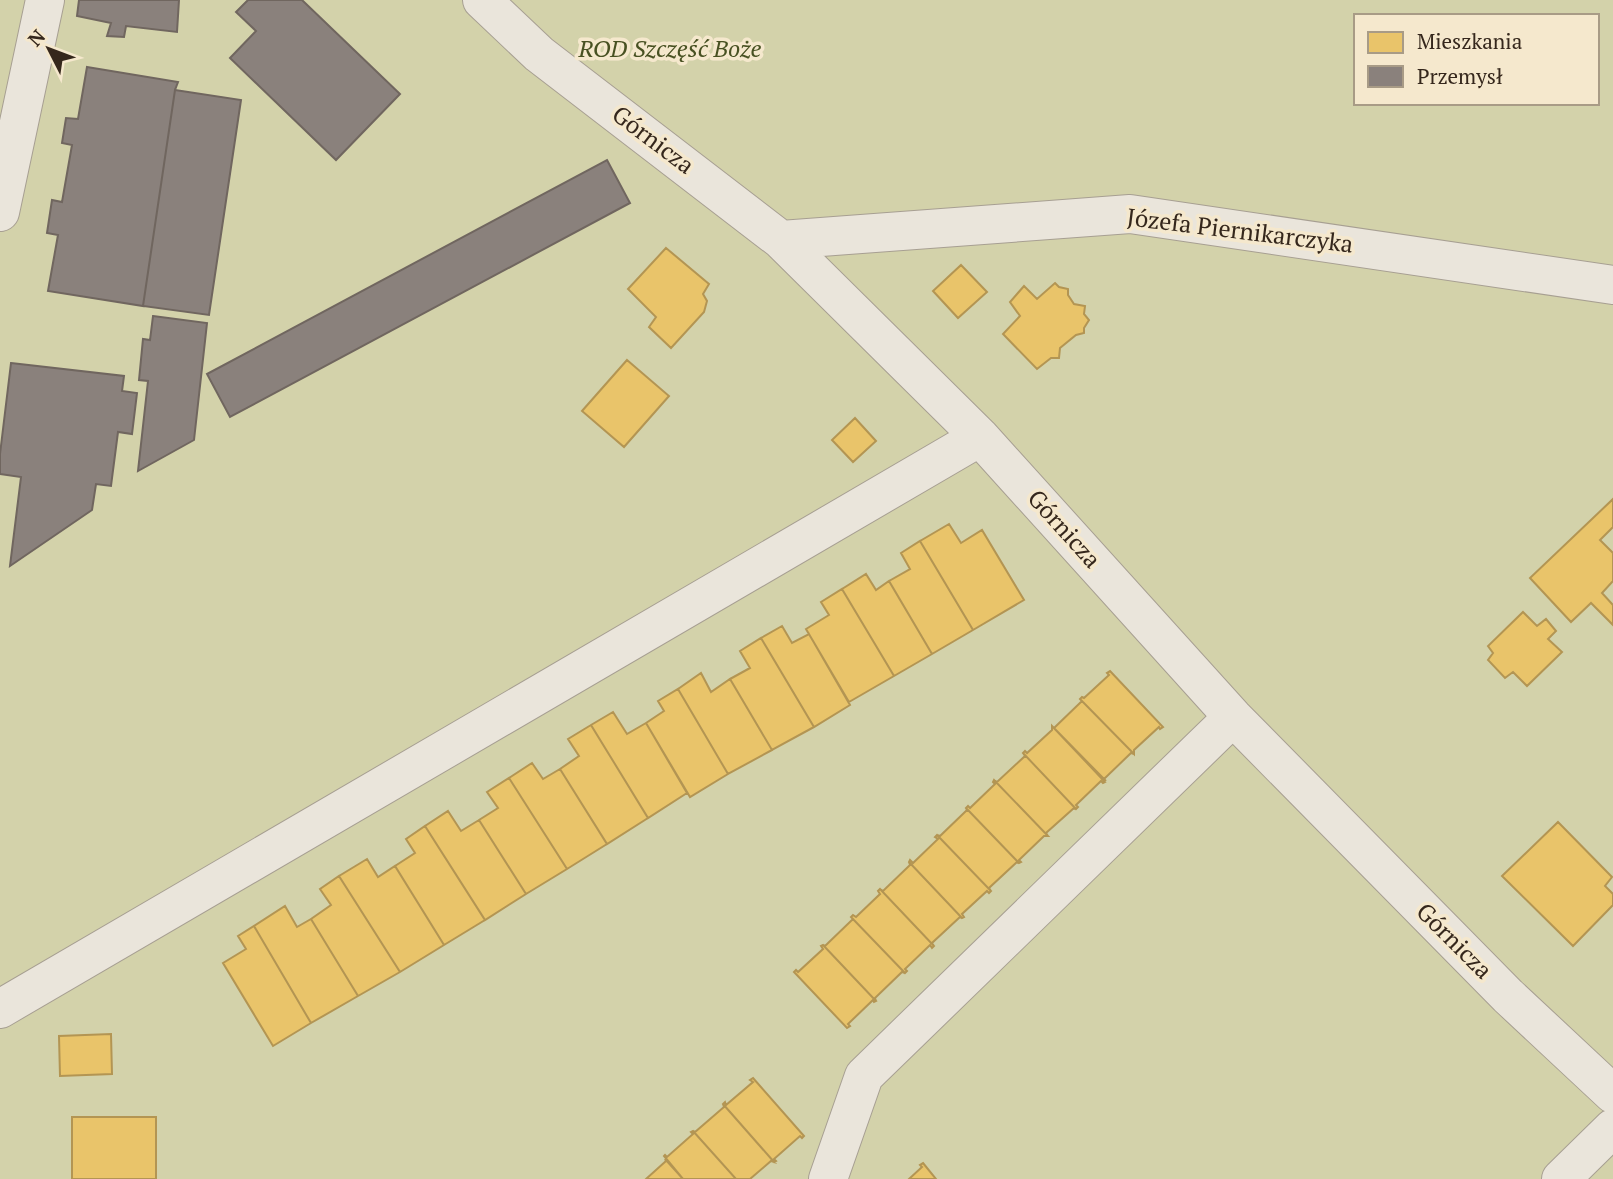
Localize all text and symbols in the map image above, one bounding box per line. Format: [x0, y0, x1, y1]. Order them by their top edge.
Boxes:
north arrow [14, 14, 84, 84]
legend [1354, 14, 1599, 105]
text: N [22, 23, 51, 51]
text: Mieszkania [1417, 27, 1523, 55]
park label: ROD Szczęść Boże [577, 32, 762, 64]
text: Przemysł [1417, 62, 1503, 90]
street label: Górnicza [606, 98, 701, 181]
street label: Józefa Piernikarczyka [1125, 200, 1355, 260]
street label: Górnicza [1021, 482, 1108, 574]
street label: Górnicza [1410, 895, 1500, 985]

